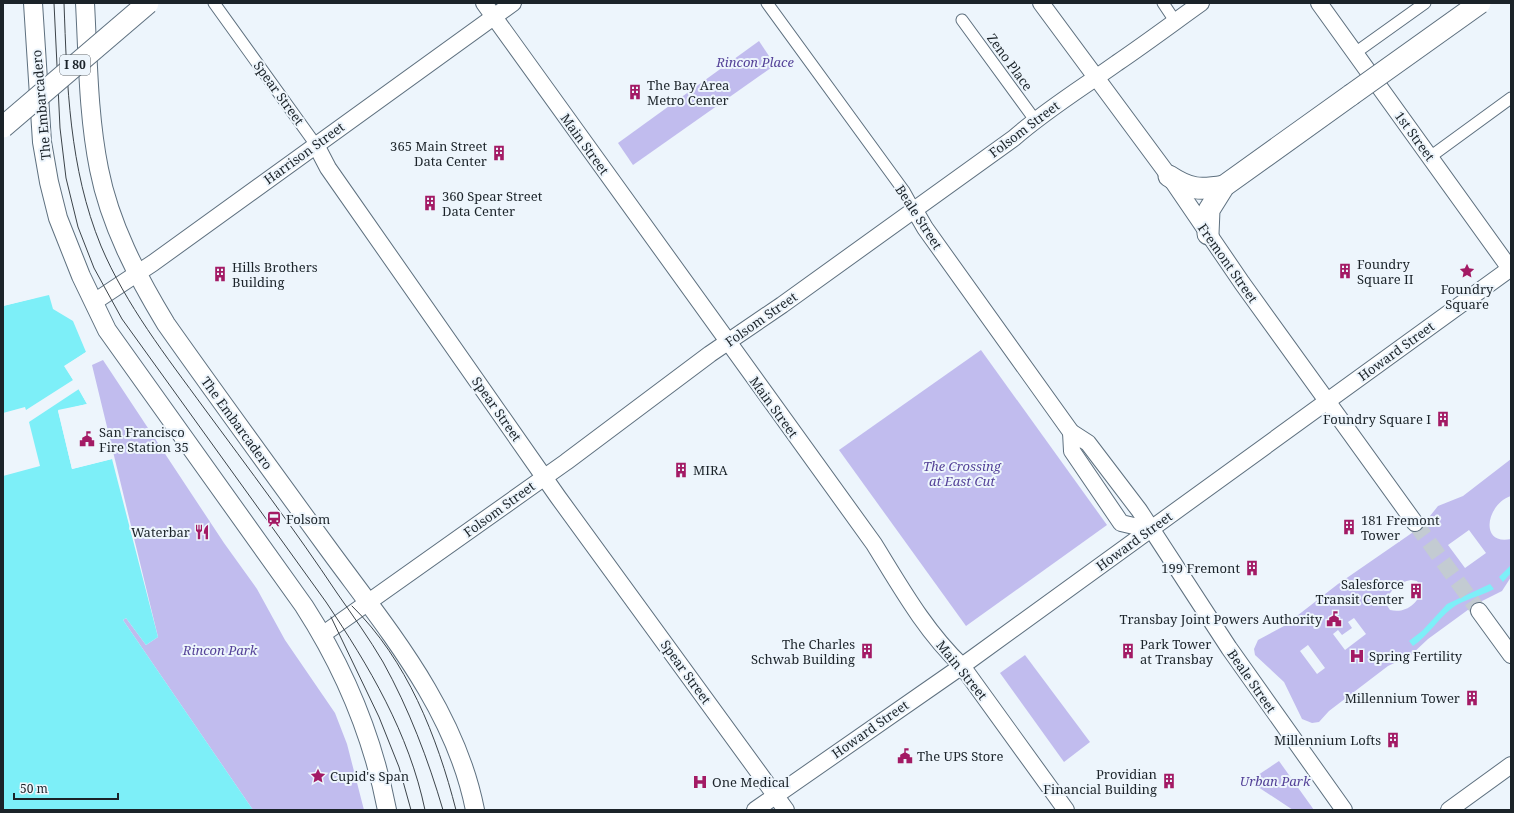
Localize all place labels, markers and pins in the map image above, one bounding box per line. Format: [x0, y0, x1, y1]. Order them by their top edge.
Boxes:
place label: The Bay Area Metro Center [647, 76, 729, 109]
building icon: The Bay Area Metro Center [626, 83, 644, 101]
place label: 365 Main Street Data Center [390, 137, 487, 170]
building icon: 365 Main Street Data Center [490, 144, 508, 162]
place label: 360 Spear Street Data Center [442, 187, 543, 220]
building icon: 360 Spear Street Data Center [421, 194, 439, 212]
place label: Foundry Square II [1357, 255, 1414, 288]
place label: Hills Brothers Building [232, 258, 318, 291]
building icon: Foundry Square II [1336, 262, 1354, 280]
place icon: Foundry Square [1458, 262, 1476, 280]
building icon: Hills Brothers Building [211, 265, 229, 283]
place label: Foundry Square [1441, 280, 1494, 313]
place label: Foundry Square I [1323, 410, 1431, 428]
building icon: Foundry Square I [1434, 410, 1452, 428]
place label: San Francisco Fire Station 35 [99, 423, 189, 456]
public building icon: San Francisco Fire Station 35 [78, 430, 96, 448]
building icon: MIRA [672, 461, 690, 479]
place label: MIRA [693, 461, 728, 479]
station icon: Folsom [265, 510, 283, 528]
place label: Folsom [286, 510, 330, 528]
place label: 181 Fremont Tower [1361, 511, 1440, 544]
building icon: 181 Fremont Tower [1340, 518, 1358, 536]
place label: Waterbar [131, 523, 190, 541]
restaurant icon: Waterbar [193, 523, 211, 541]
place label: 199 Fremont [1161, 559, 1240, 577]
building icon: 199 Fremont [1243, 559, 1261, 577]
place label: Salesforce Transit Center [1316, 575, 1404, 608]
building icon: Salesforce Transit Center [1407, 582, 1425, 600]
place label: Transbay Joint Powers Authority [1120, 610, 1323, 628]
public building icon: Transbay Joint Powers Authority [1325, 610, 1343, 628]
place label: The Charles Schwab Building [751, 635, 855, 668]
place label: Park Tower at Transbay [1140, 635, 1214, 668]
building icon: The Charles Schwab Building [858, 642, 876, 660]
building icon: Park Tower at Transbay [1119, 642, 1137, 660]
hospital icon: Spring Fertility [1348, 647, 1366, 665]
place label: Spring Fertility [1369, 647, 1463, 665]
place label: Millennium Tower [1345, 689, 1460, 707]
building icon: Millennium Tower [1463, 689, 1481, 707]
place label: Millennium Lofts [1274, 731, 1381, 749]
building icon: Millennium Lofts [1384, 731, 1402, 749]
public building icon: The UPS Store [896, 747, 914, 765]
place label: The UPS Store [917, 747, 1003, 765]
place label: Providian Financial Building [1043, 765, 1158, 798]
place icon: Cupid's Span [309, 767, 327, 785]
place label: Cupid's Span [330, 767, 410, 785]
building icon: Providian Financial Building [1160, 772, 1178, 790]
hospital icon: One Medical [691, 773, 709, 791]
place label: One Medical [712, 773, 789, 791]

